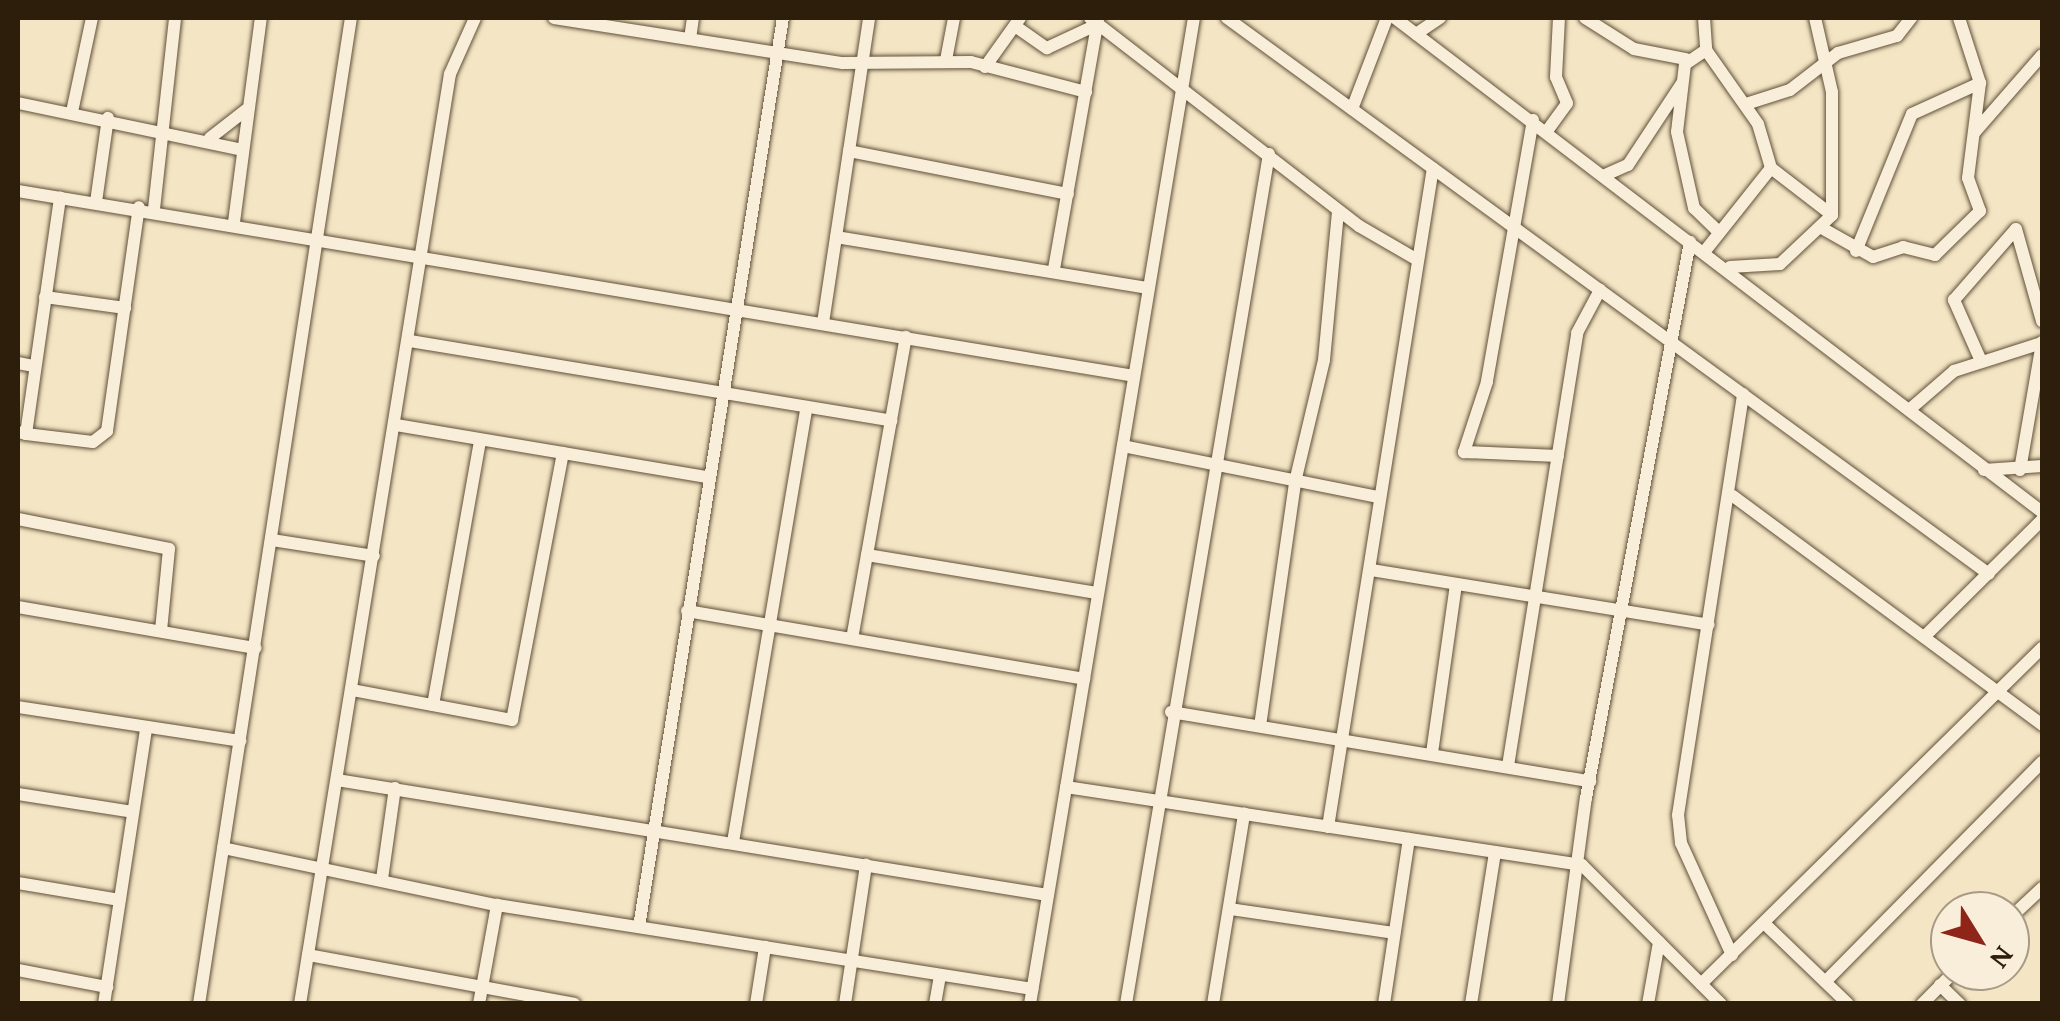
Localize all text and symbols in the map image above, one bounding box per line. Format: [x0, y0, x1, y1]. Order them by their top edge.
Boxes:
north arrow [1930, 891, 2030, 991]
text: N [1981, 938, 2025, 978]

